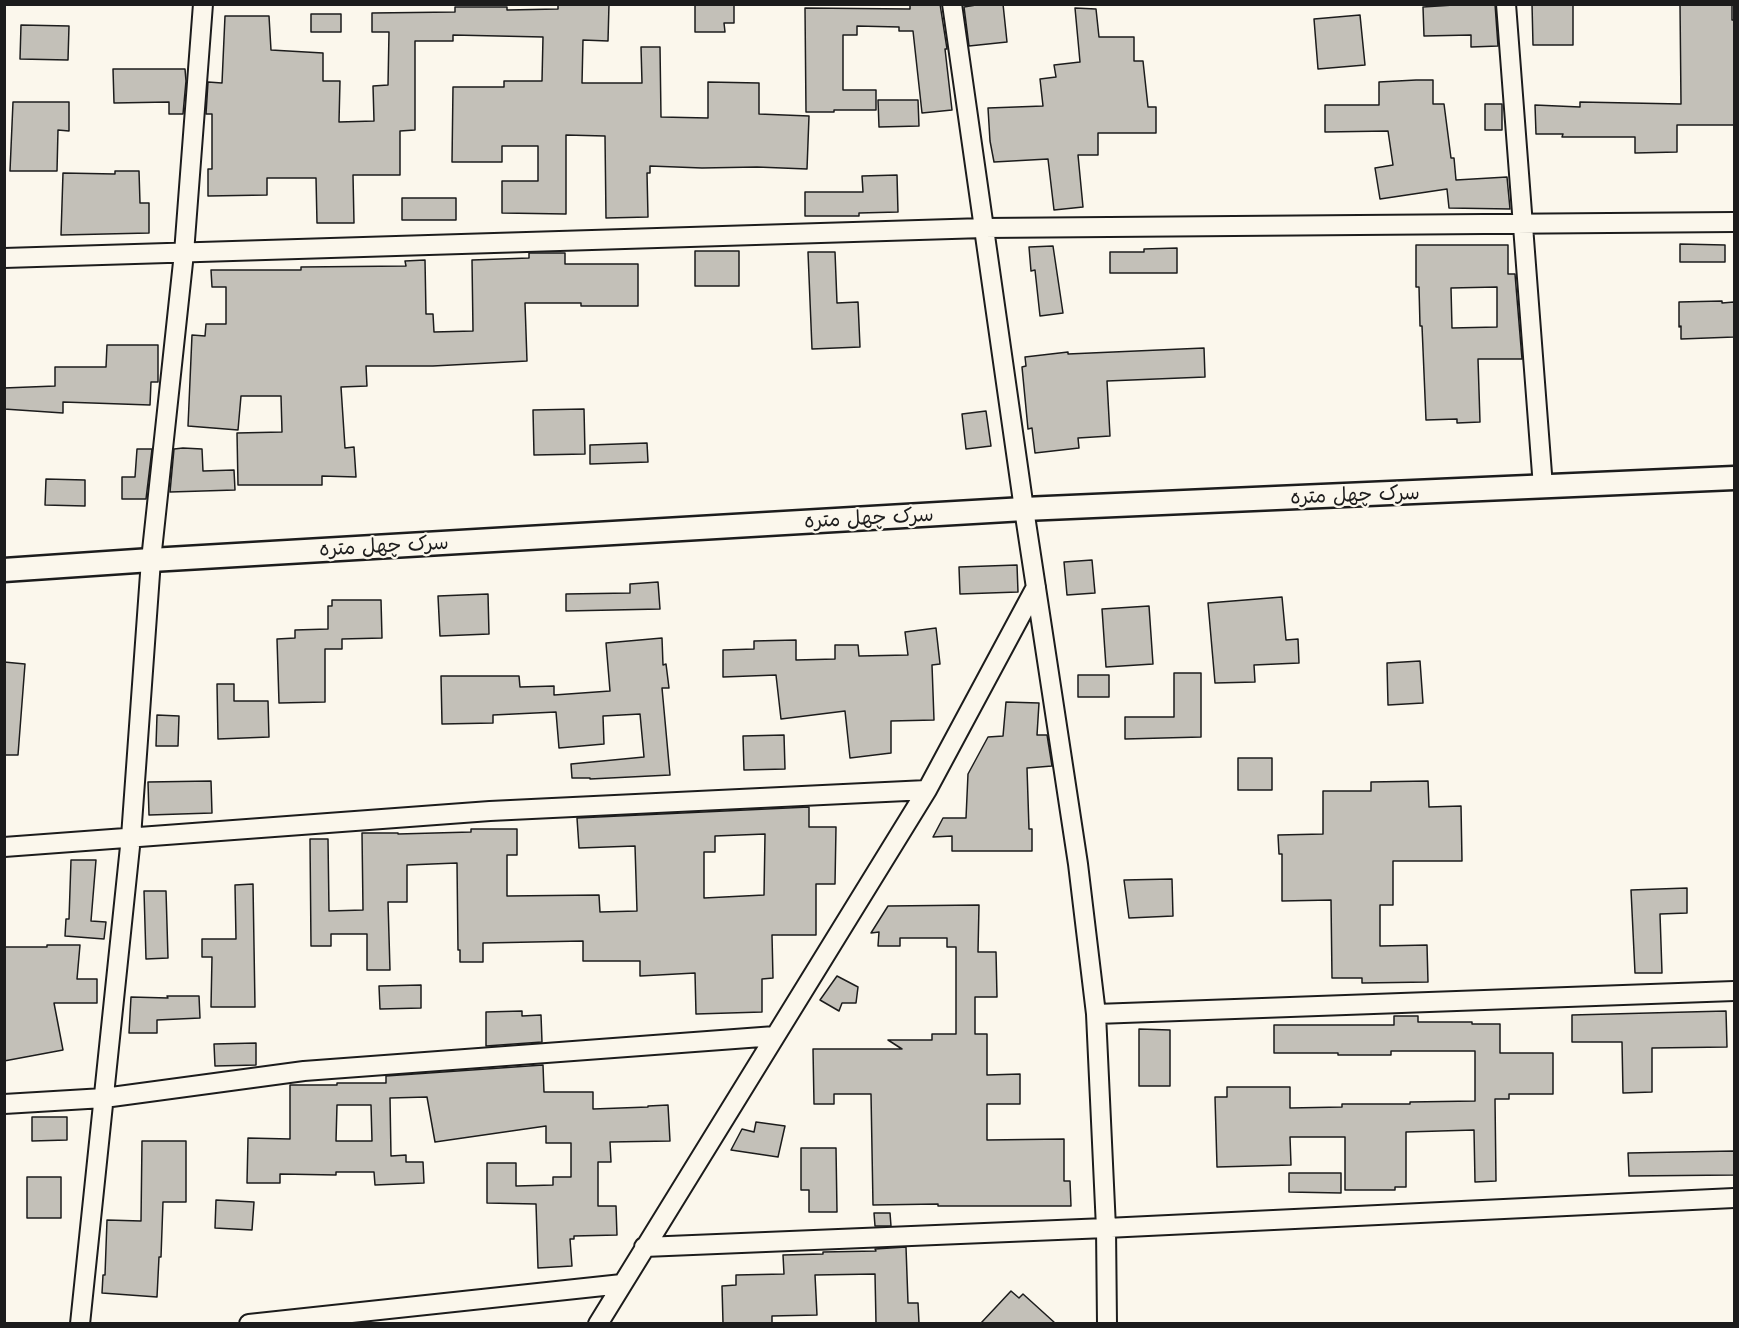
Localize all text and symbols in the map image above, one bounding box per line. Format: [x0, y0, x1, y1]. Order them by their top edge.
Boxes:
street label: سرک چهل متره [1290, 481, 1420, 509]
street label: سرک چهل متره [804, 503, 934, 533]
street label: سرک چهل متره [319, 531, 449, 561]

